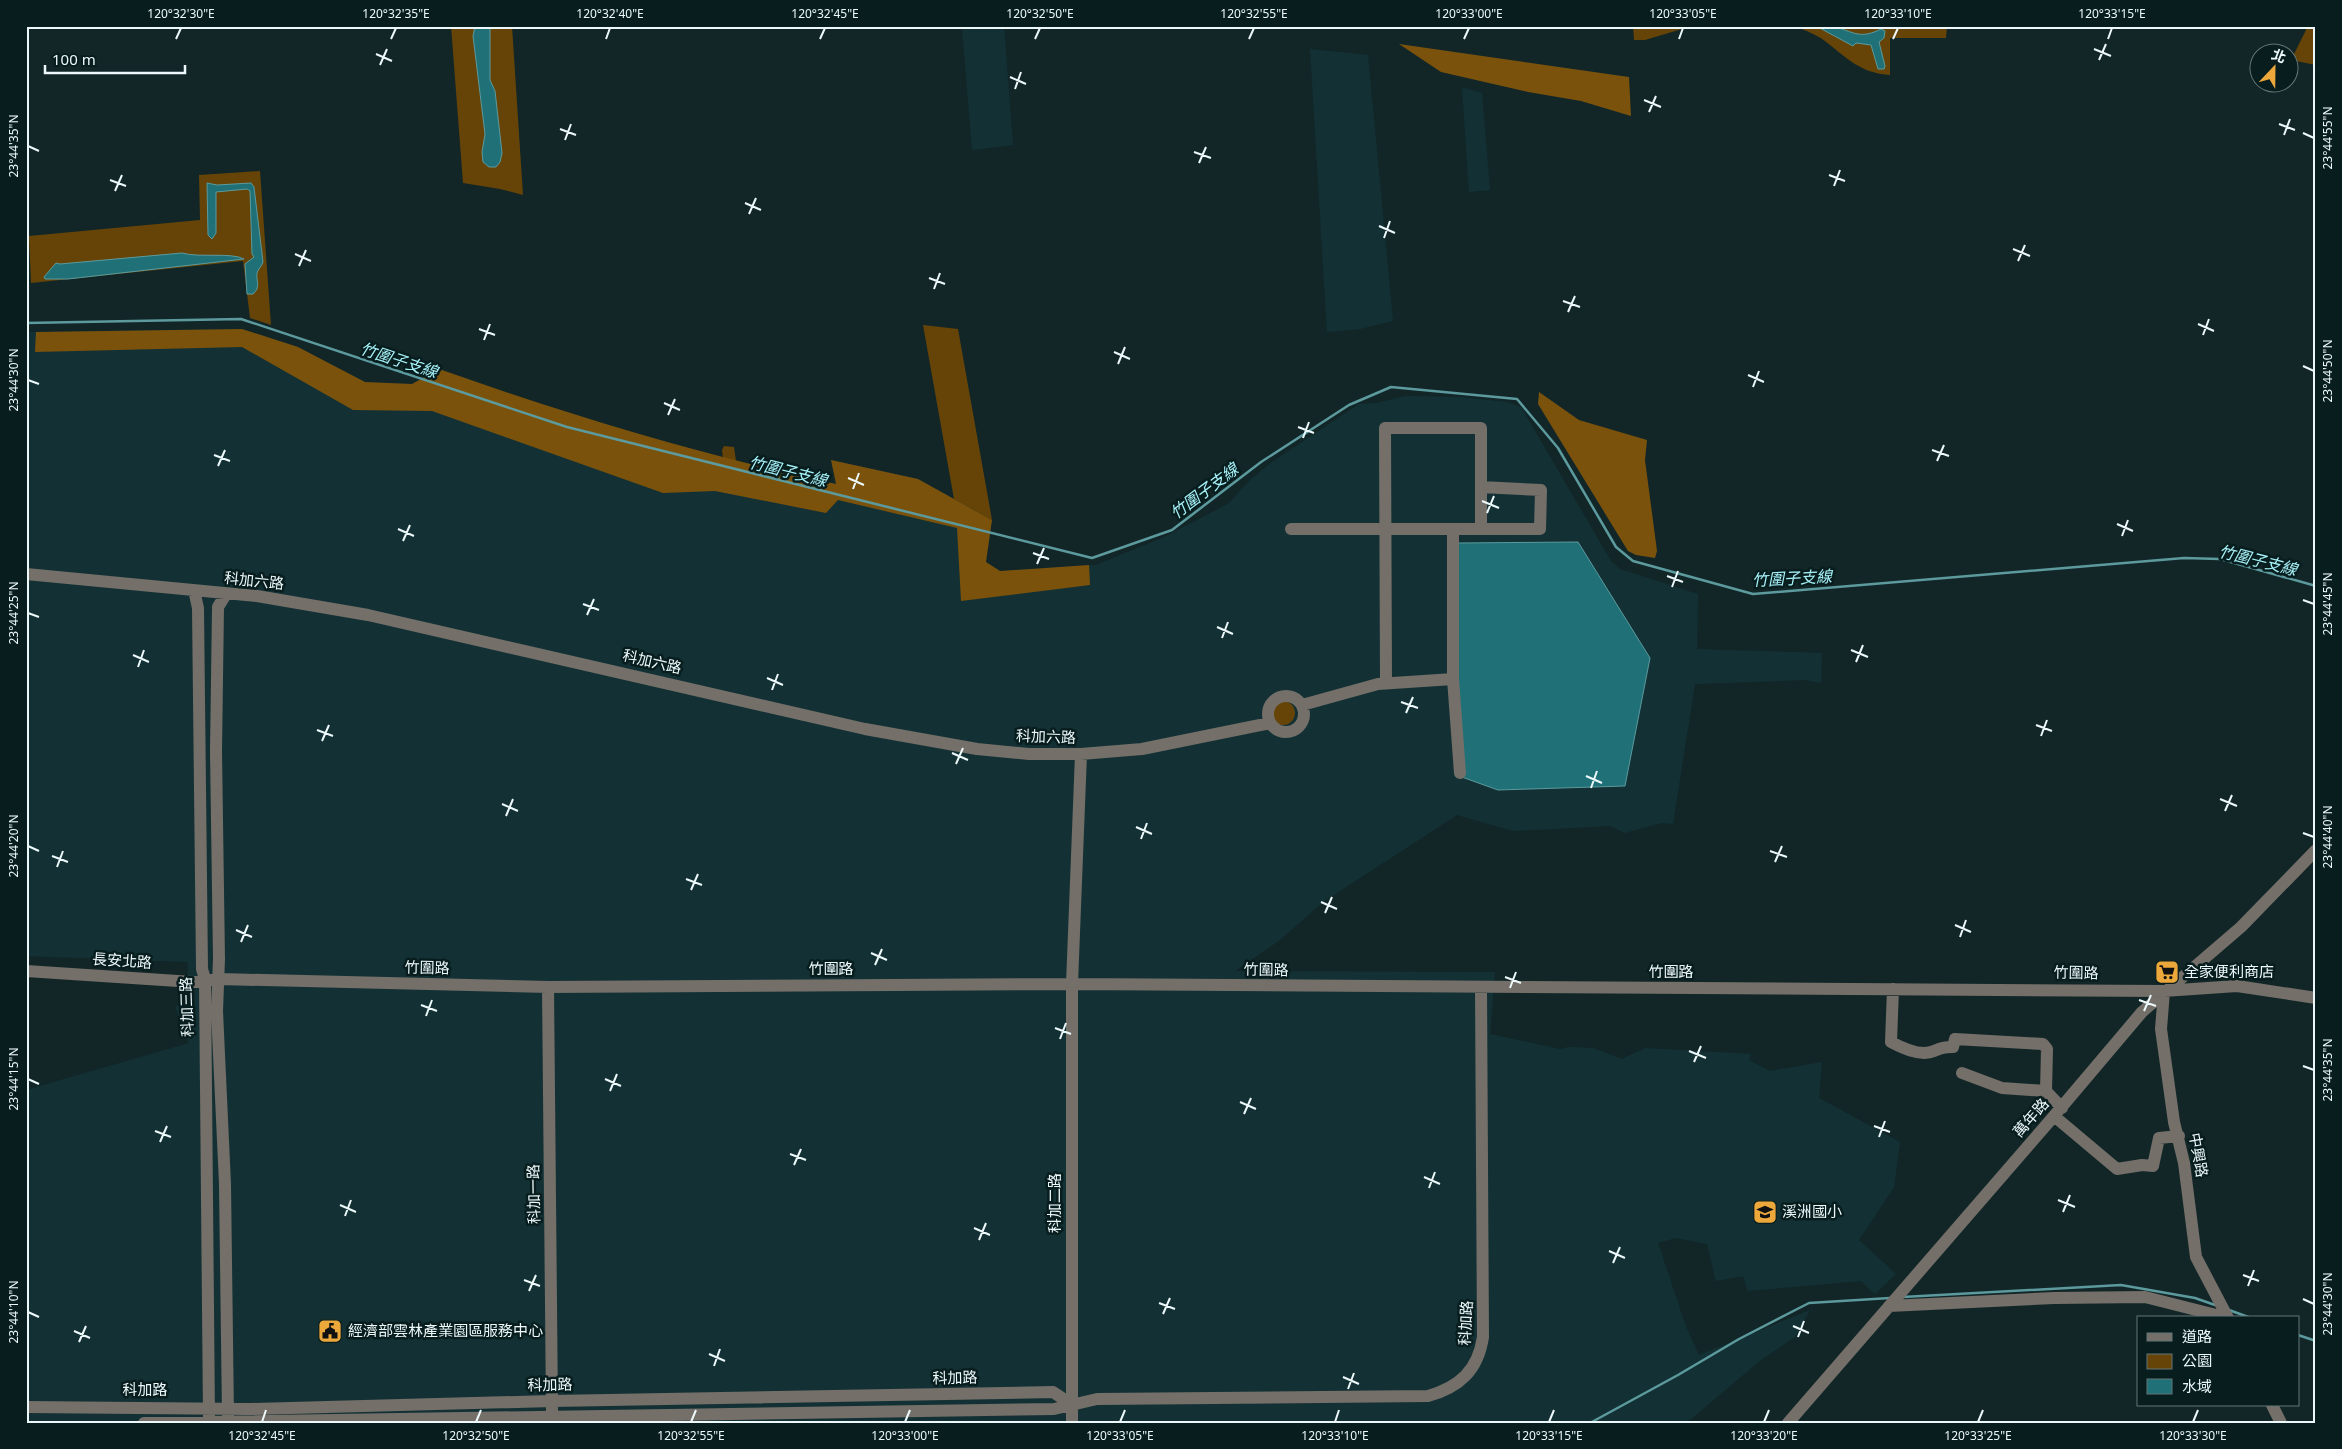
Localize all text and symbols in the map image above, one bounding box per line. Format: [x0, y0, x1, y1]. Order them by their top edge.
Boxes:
text: 120°32'30"E [147, 5, 215, 22]
text: 120°32'35"E [362, 5, 430, 22]
text: 120°32'40"E [576, 5, 644, 22]
text: 120°32'45"E [791, 5, 859, 22]
text: 120°32'50"E [1006, 5, 1074, 22]
text: 120°32'55"E [1220, 5, 1288, 22]
text: 120°33'00"E [1435, 5, 1503, 22]
text: 120°33'05"E [1649, 5, 1717, 22]
text: 120°33'10"E [1864, 5, 1932, 22]
text: 120°33'15"E [2078, 5, 2146, 22]
scale bar [45, 42, 185, 74]
north arrow [2250, 42, 2300, 92]
text: 北 [2269, 44, 2289, 67]
text: 100 m [52, 49, 96, 69]
text: 23°44'55"N [2319, 106, 2336, 170]
text: 23°44'35"N [5, 114, 22, 178]
water label: 竹圍子支線 [358, 337, 442, 383]
text: 23°44'50"N [2319, 339, 2336, 403]
text: 23°44'30"N [5, 348, 22, 412]
water label: 竹圍子支線 [747, 451, 831, 492]
water label: 竹圍子支線 [1165, 457, 1244, 524]
water label: 竹圍子支線 [2217, 540, 2301, 581]
water label: 竹圍子支線 [1751, 565, 1835, 591]
street label: 科加六路 [223, 567, 285, 593]
text: 23°44'45"N [2319, 572, 2336, 636]
text: 23°44'25"N [5, 581, 22, 645]
street label: 科加六路 [621, 645, 684, 678]
street label: 科加六路 [1016, 725, 1076, 747]
text: 23°44'40"N [2319, 805, 2336, 869]
text: 23°44'20"N [5, 814, 22, 878]
street label: 長安北路 [91, 948, 153, 972]
street label: 竹圍路 [404, 957, 450, 977]
street label: 竹圍路 [808, 958, 854, 978]
street label: 竹圍路 [1243, 959, 1289, 979]
supermarket icon: 全家便利商店 [2154, 959, 2180, 985]
street label: 竹圍路 [1648, 961, 1694, 981]
place label: 全家便利商店 [2184, 961, 2274, 981]
street label: 竹圍路 [2053, 962, 2099, 982]
street label: 科加三路 [175, 977, 197, 1037]
text: 23°44'35"N [2319, 1038, 2336, 1102]
text: 23°44'15"N [5, 1047, 22, 1111]
street label: 萬年路 [2008, 1094, 2053, 1141]
street label: 中興路 [2185, 1131, 2213, 1179]
street label: 科加一路 [522, 1164, 544, 1224]
street label: 科加二路 [1044, 1173, 1064, 1233]
school or university icon: 溪洲國小 [1752, 1199, 1778, 1225]
place label: 溪洲國小 [1782, 1201, 1842, 1221]
text: 23°44'30"N [2319, 1272, 2336, 1336]
text: 23°44'10"N [5, 1280, 22, 1344]
street label: 科加路 [1454, 1300, 1476, 1346]
legend [2137, 1316, 2300, 1406]
public building icon: 經濟部雲林產業園區服務中心 [317, 1318, 343, 1344]
place label: 經濟部雲林產業園區服務中心 [348, 1320, 543, 1340]
text: 道路 [2182, 1326, 2212, 1346]
text: 公園 [2182, 1350, 2212, 1370]
street label: 科加路 [932, 1367, 978, 1387]
street label: 科加路 [527, 1374, 573, 1394]
text: 水域 [2182, 1376, 2212, 1396]
street label: 科加路 [122, 1379, 168, 1399]
text: 120°32'45"E [228, 1427, 296, 1444]
text: 120°32'50"E [442, 1427, 510, 1444]
text: 120°32'55"E [657, 1427, 725, 1444]
text: 120°33'00"E [871, 1427, 939, 1444]
text: 120°33'05"E [1086, 1427, 1154, 1444]
text: 120°33'10"E [1301, 1427, 1369, 1444]
text: 120°33'15"E [1515, 1427, 1583, 1444]
text: 120°33'20"E [1730, 1427, 1798, 1444]
text: 120°33'25"E [1944, 1427, 2012, 1444]
text: 120°33'30"E [2159, 1427, 2227, 1444]

